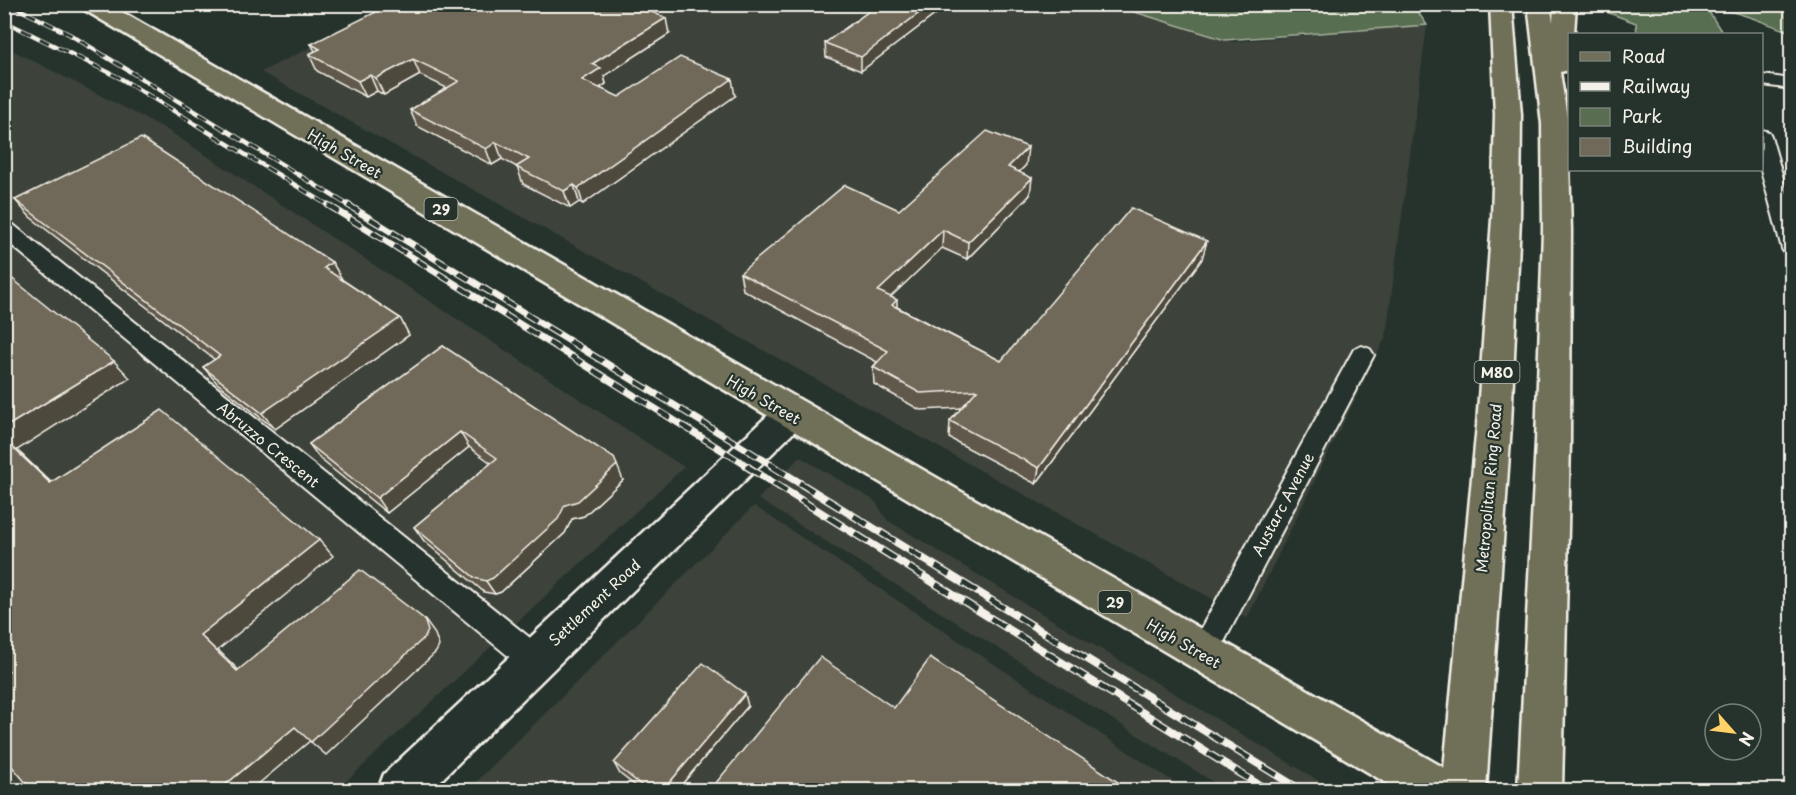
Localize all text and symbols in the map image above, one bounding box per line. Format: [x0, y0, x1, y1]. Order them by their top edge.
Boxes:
legend [1568, 33, 1763, 171]
text: Road [1622, 42, 1666, 69]
text: Railway [1622, 72, 1690, 99]
text: Park [1622, 102, 1662, 129]
street label: High Street [304, 123, 386, 183]
text: Building [1622, 132, 1692, 159]
road number: 29 [424, 198, 458, 220]
road number: M80 [1474, 361, 1520, 383]
street label: High Street [723, 369, 805, 429]
street label: Abruzzo Crescent [213, 395, 325, 493]
street label: Metropolitan Ring Road [1469, 402, 1507, 574]
street label: Austarc Avenue [1245, 448, 1319, 560]
street label: Settlement Road [543, 553, 645, 651]
road number: 29 [1098, 591, 1132, 613]
street label: High Street [1143, 613, 1225, 673]
north arrow [1703, 702, 1763, 762]
text: N [1734, 728, 1761, 751]

